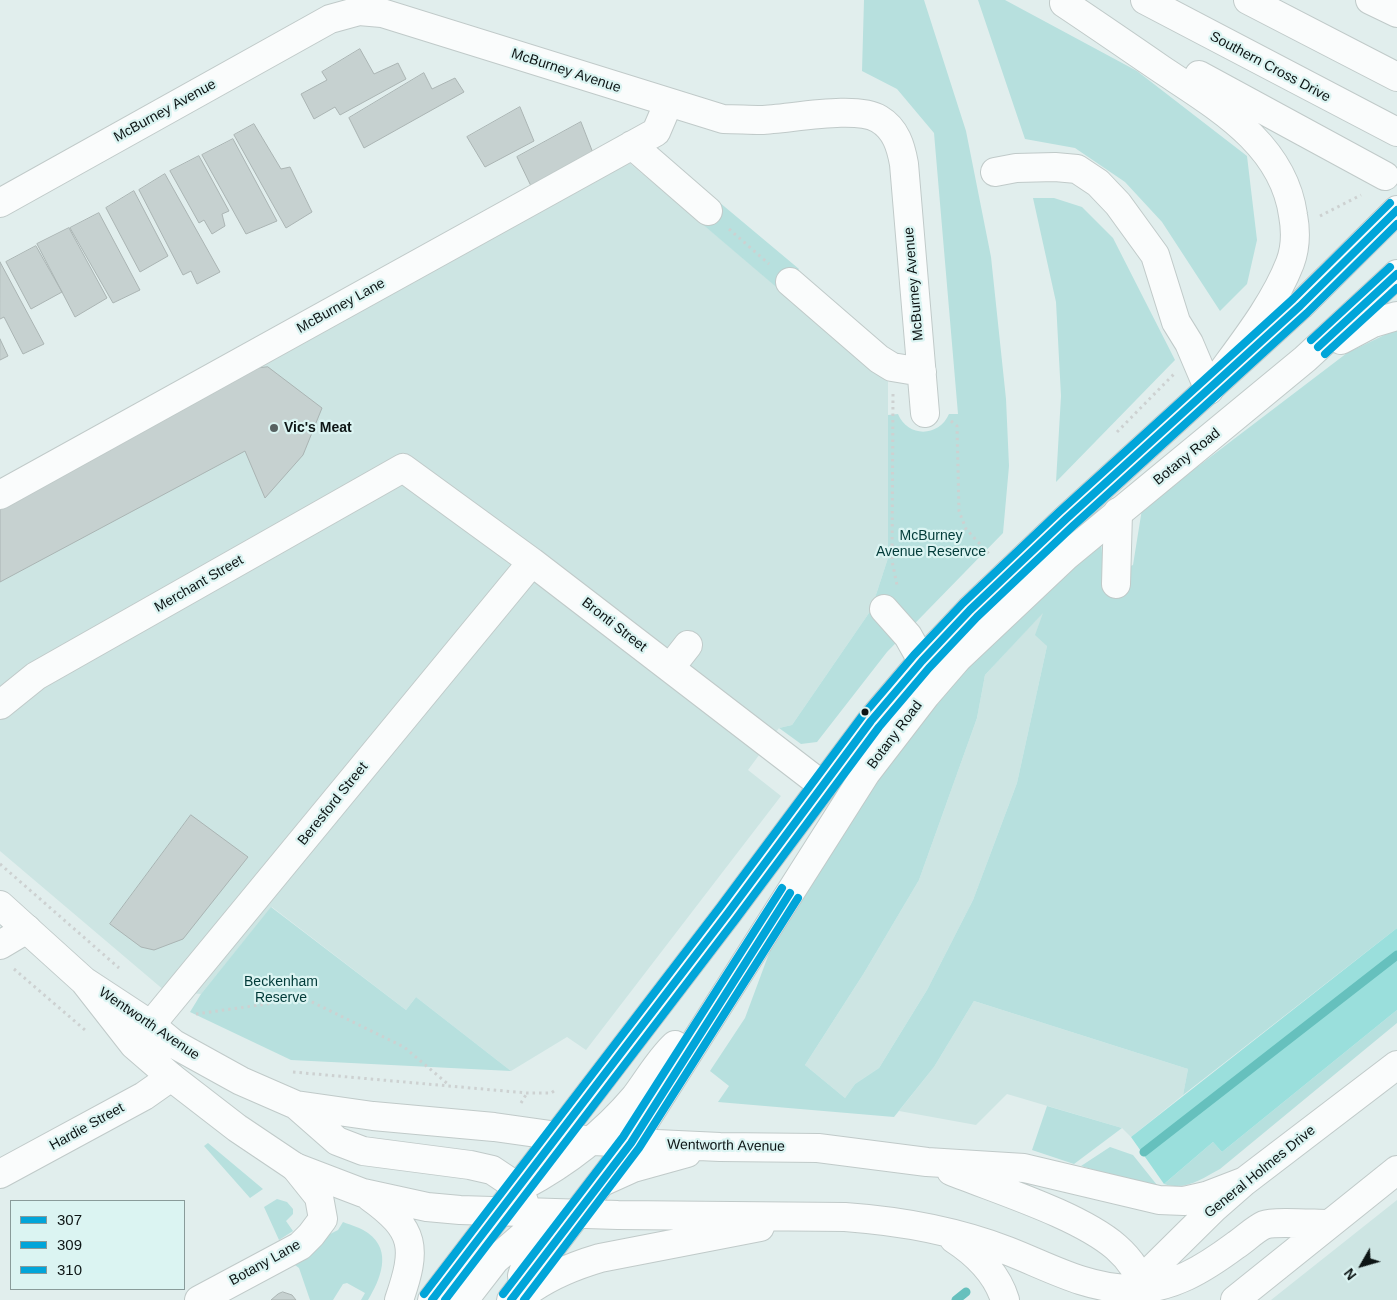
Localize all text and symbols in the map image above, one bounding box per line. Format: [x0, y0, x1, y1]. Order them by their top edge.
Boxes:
street label: Southern Cross Drive [1207, 28, 1333, 106]
street label: McBurney Avenue [509, 45, 623, 97]
street label: McBurney Avenue [111, 76, 219, 146]
street label: McBurney Avenue [901, 226, 927, 342]
street label: McBurney Lane [294, 275, 388, 337]
place label: Vic's Meat [284, 420, 352, 436]
marker: Vic's Meat [268, 422, 280, 434]
street label: Botany Road [1150, 425, 1224, 489]
park label: McBurney Avenue Reservce [876, 528, 986, 560]
street label: Merchant Street [152, 552, 246, 616]
street label: Bronti Street [578, 594, 650, 656]
street label: Botany Road [864, 698, 926, 772]
unlabelled marker [860, 707, 870, 717]
street label: Beresford Street [294, 759, 372, 849]
park label: Beckenham Reserve [244, 974, 318, 1006]
street label: Wentworth Avenue [95, 984, 203, 1064]
street label: Hardie Street [47, 1100, 127, 1154]
street label: General Holmes Drive [1201, 1122, 1319, 1222]
street label: Wentworth Avenue [667, 1137, 785, 1155]
legend [10, 1200, 185, 1290]
text: 307 [57, 1211, 82, 1228]
text: 309 [57, 1236, 82, 1253]
street label: Botany Lane [227, 1237, 303, 1289]
north arrow [1337, 1240, 1387, 1290]
text: 310 [57, 1261, 82, 1278]
text: N [1341, 1265, 1360, 1283]

